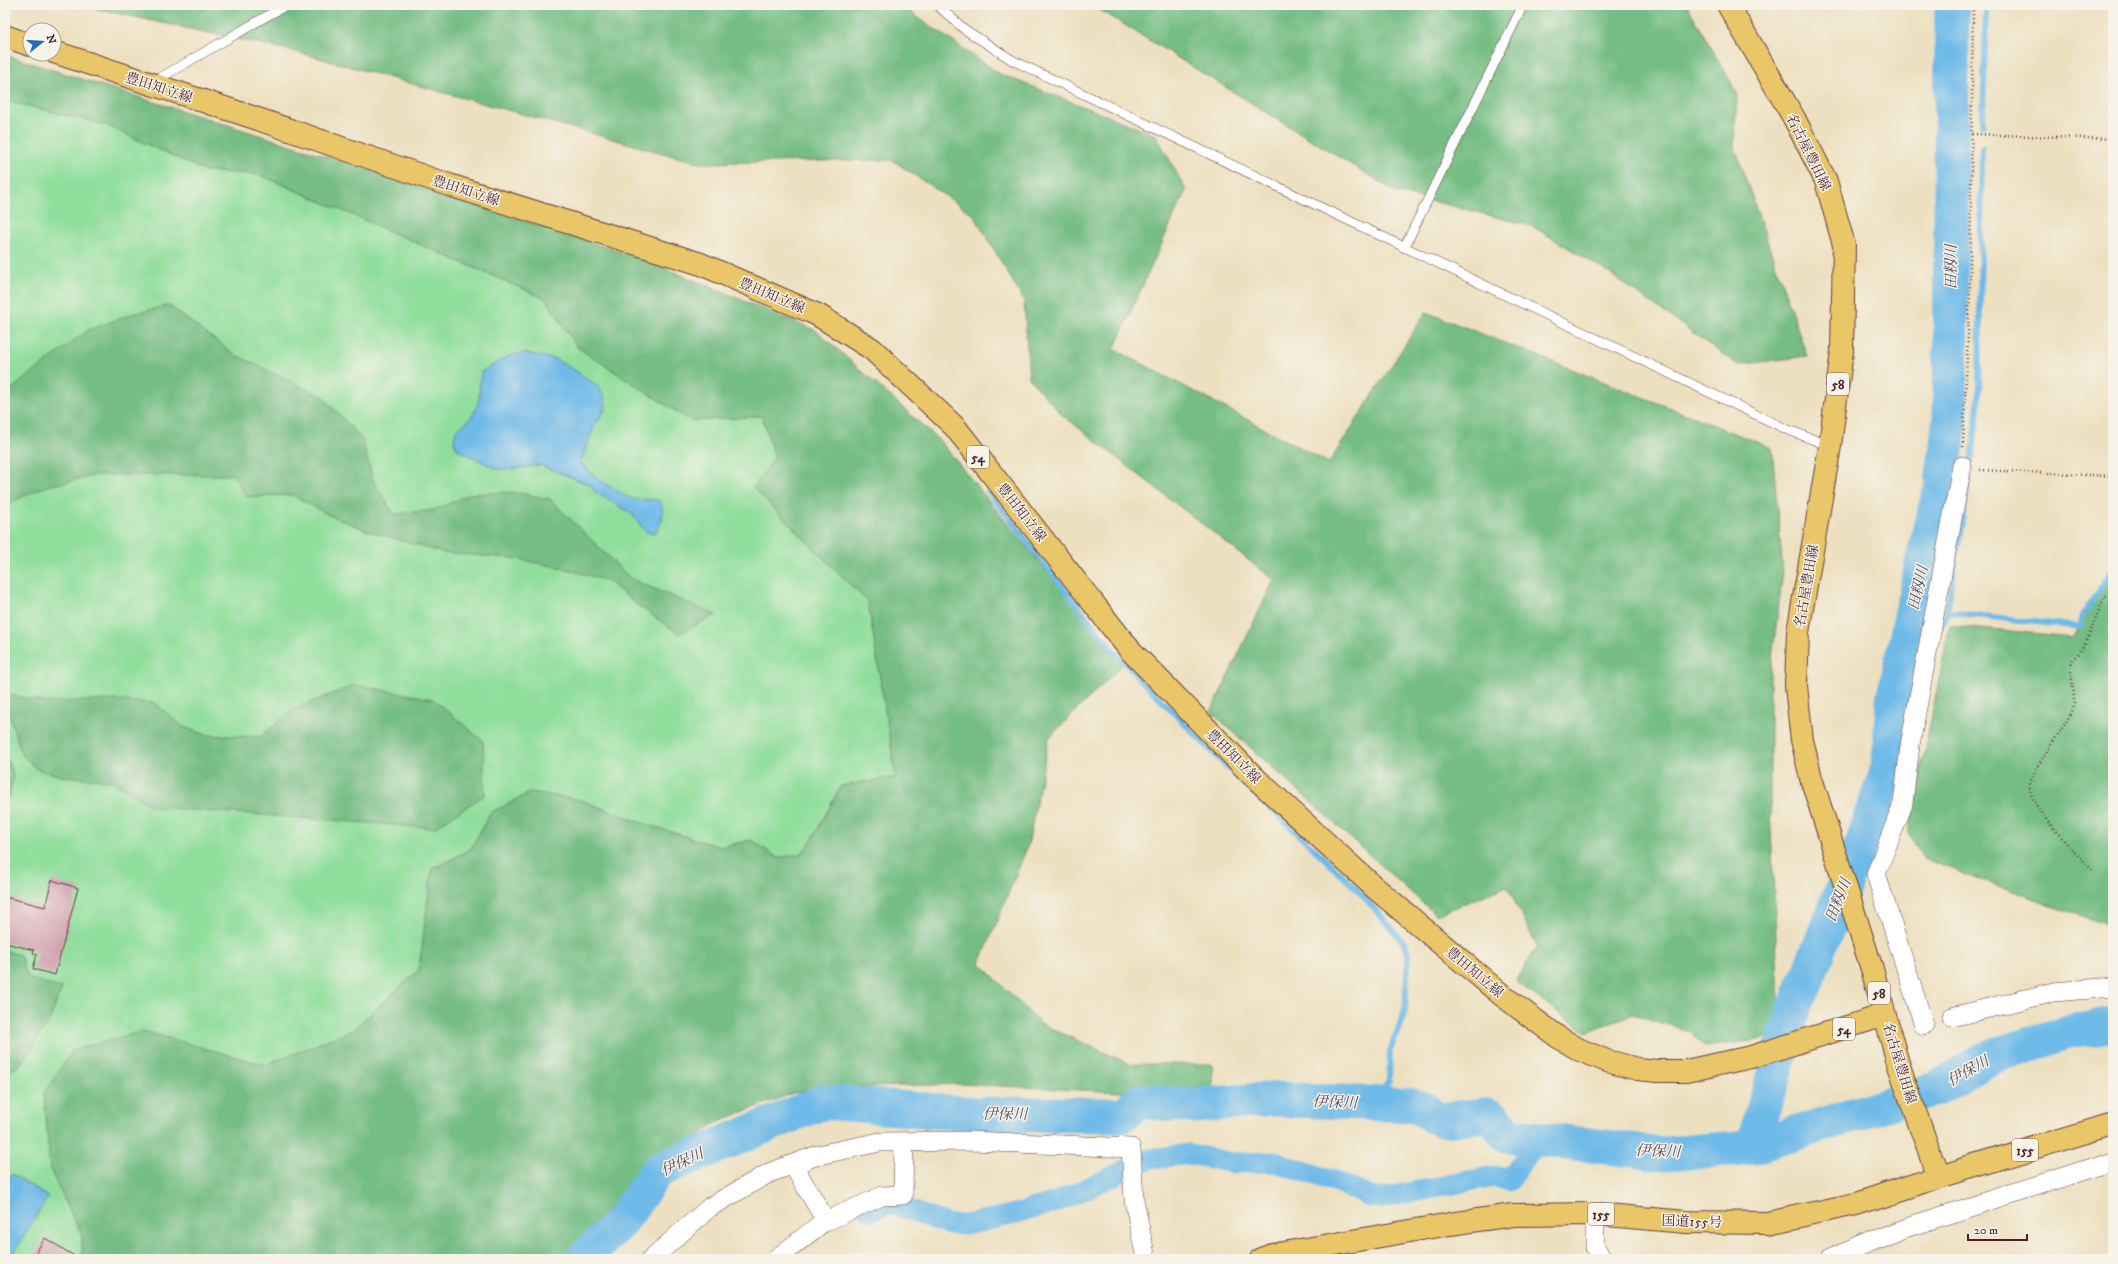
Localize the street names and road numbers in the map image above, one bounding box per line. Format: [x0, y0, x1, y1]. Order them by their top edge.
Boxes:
street label: 豊田知立線 [123, 69, 195, 107]
street label: 名古屋豊田線 [1782, 111, 1835, 194]
street label: 豊田知立線 [430, 172, 502, 210]
street label: 豊田知立線 [736, 274, 807, 318]
road number: 58 [1827, 373, 1849, 395]
road number: 54 [967, 446, 989, 468]
street label: 豊田知立線 [993, 479, 1050, 546]
street label: 名古屋豊田線 [1791, 543, 1823, 629]
street label: 豊田知立線 [1202, 726, 1264, 788]
street label: 豊田知立線 [1442, 943, 1507, 1002]
road number: 58 [1868, 982, 1890, 1004]
road number: 54 [1833, 1018, 1855, 1040]
street label: 名古屋豊田線 [1878, 1020, 1920, 1106]
road number: 155 [2012, 1139, 2038, 1161]
road number: 155 [1588, 1203, 1614, 1225]
street label: 国道155号 [1661, 1212, 1723, 1232]

